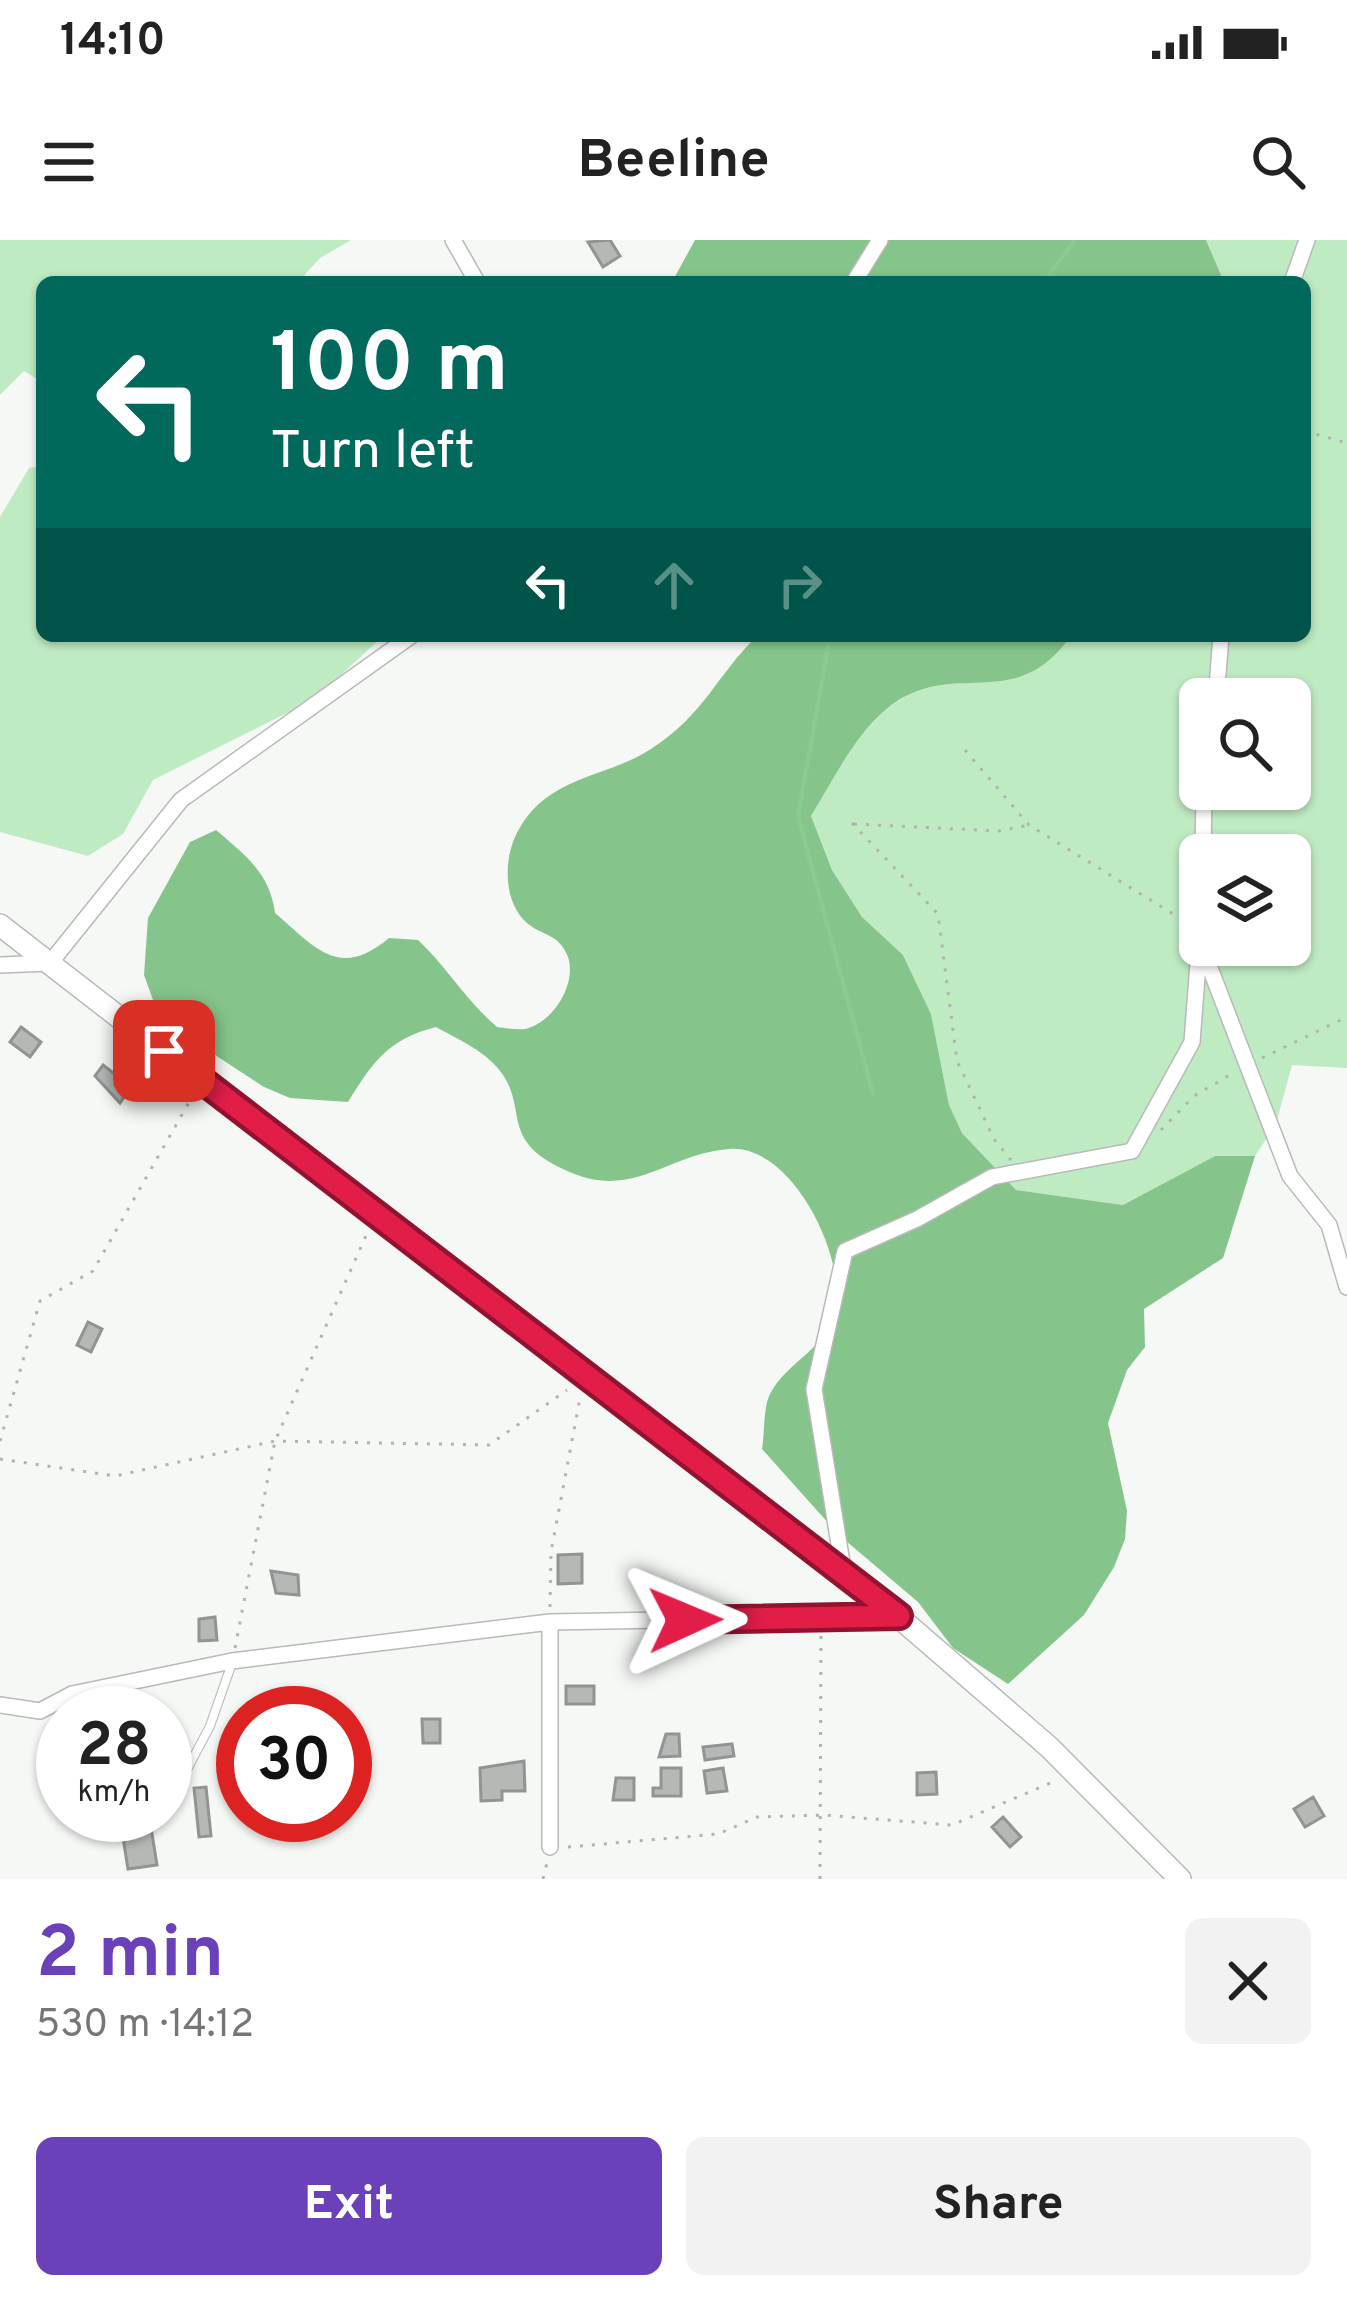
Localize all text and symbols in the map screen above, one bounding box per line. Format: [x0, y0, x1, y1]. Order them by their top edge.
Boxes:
text: 14:10 [60, 14, 165, 71]
text: Beeline [577, 128, 770, 197]
icon: menu [36, 129, 102, 195]
icon: search [1245, 129, 1311, 195]
text: 100 m [270, 315, 509, 421]
icon: left [72, 324, 228, 480]
text: Turn left [270, 419, 475, 488]
icon: left [515, 552, 581, 618]
icon: ahead [641, 552, 707, 618]
icon: right [767, 552, 833, 618]
map controls [1179, 678, 1311, 966]
button: search [1179, 678, 1311, 810]
button: layers [1179, 834, 1311, 966]
pin [113, 1000, 215, 1102]
icon: arrive [131, 1018, 197, 1084]
position arrow [622, 1557, 748, 1683]
speed limit sign: 30 [216, 1686, 372, 1842]
text: 28 [77, 1711, 151, 1787]
text: km/h [78, 1775, 150, 1812]
text: 2 min [36, 1911, 224, 2003]
button: close [1185, 1918, 1311, 2044]
text: 530 m · 14:12 [36, 2002, 254, 2051]
button: Exit [36, 2137, 662, 2275]
button: Share [686, 2137, 1311, 2275]

